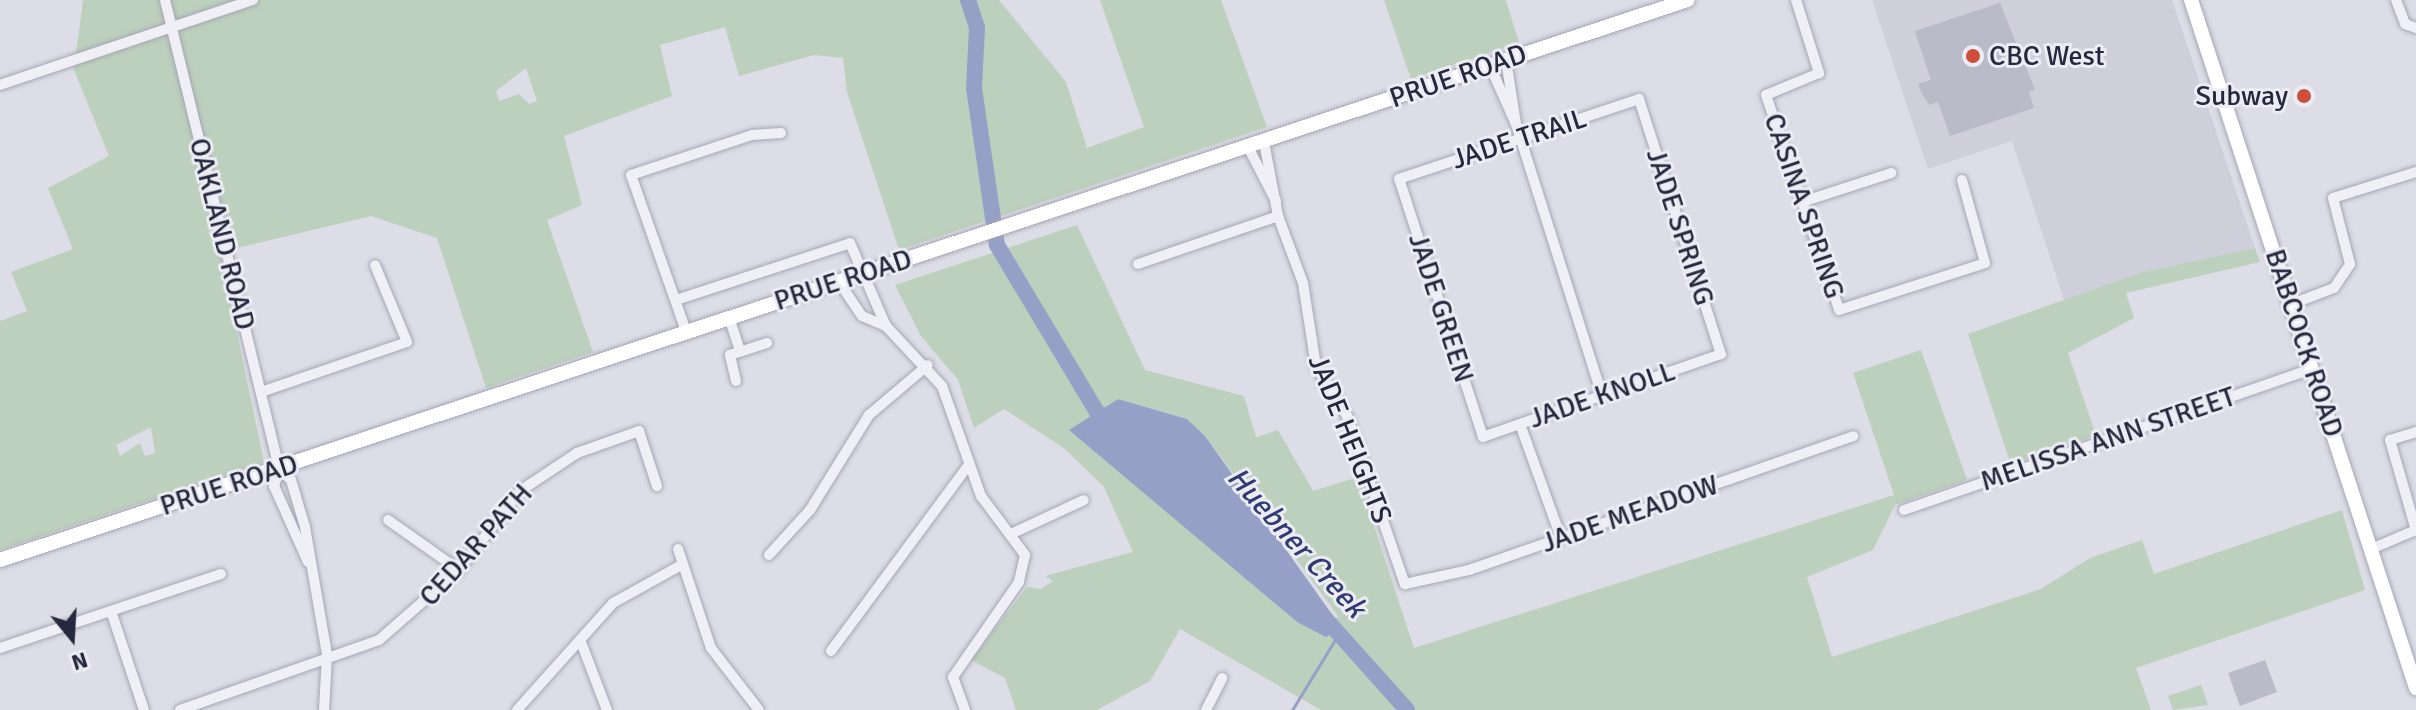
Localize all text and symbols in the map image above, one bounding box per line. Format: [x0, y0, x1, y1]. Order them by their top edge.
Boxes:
street label: PRUE ROAD [1385, 37, 1531, 115]
place label: CBC West [1989, 39, 2104, 73]
marker: CBC West [1964, 47, 1982, 65]
place label: Subway [2195, 79, 2288, 113]
marker: Subway [2295, 87, 2313, 105]
street label: JADE TRAIL [1447, 101, 1591, 177]
street label: CASINA SPRING [1757, 109, 1851, 303]
street label: OAKLAND ROAD [182, 135, 262, 333]
street label: JADE SPRING [1639, 144, 1721, 310]
street label: JADE GREEN [1401, 229, 1481, 387]
street label: PRUE ROAD [770, 242, 916, 318]
street label: BABCOCK ROAD [2258, 245, 2350, 441]
street label: JADE HEIGHTS [1301, 350, 1399, 528]
street label: JADE KNOLL [1525, 354, 1679, 436]
street label: MELISSA ANN STREET [1976, 380, 2240, 498]
street label: PRUE ROAD [156, 447, 302, 523]
water label: Huebner Creek [1219, 460, 1373, 626]
street label: JADE MEADOW [1537, 468, 1723, 560]
street label: CEDAR PATH [412, 477, 540, 613]
north arrow [32, 598, 112, 678]
text: N [68, 646, 91, 677]

